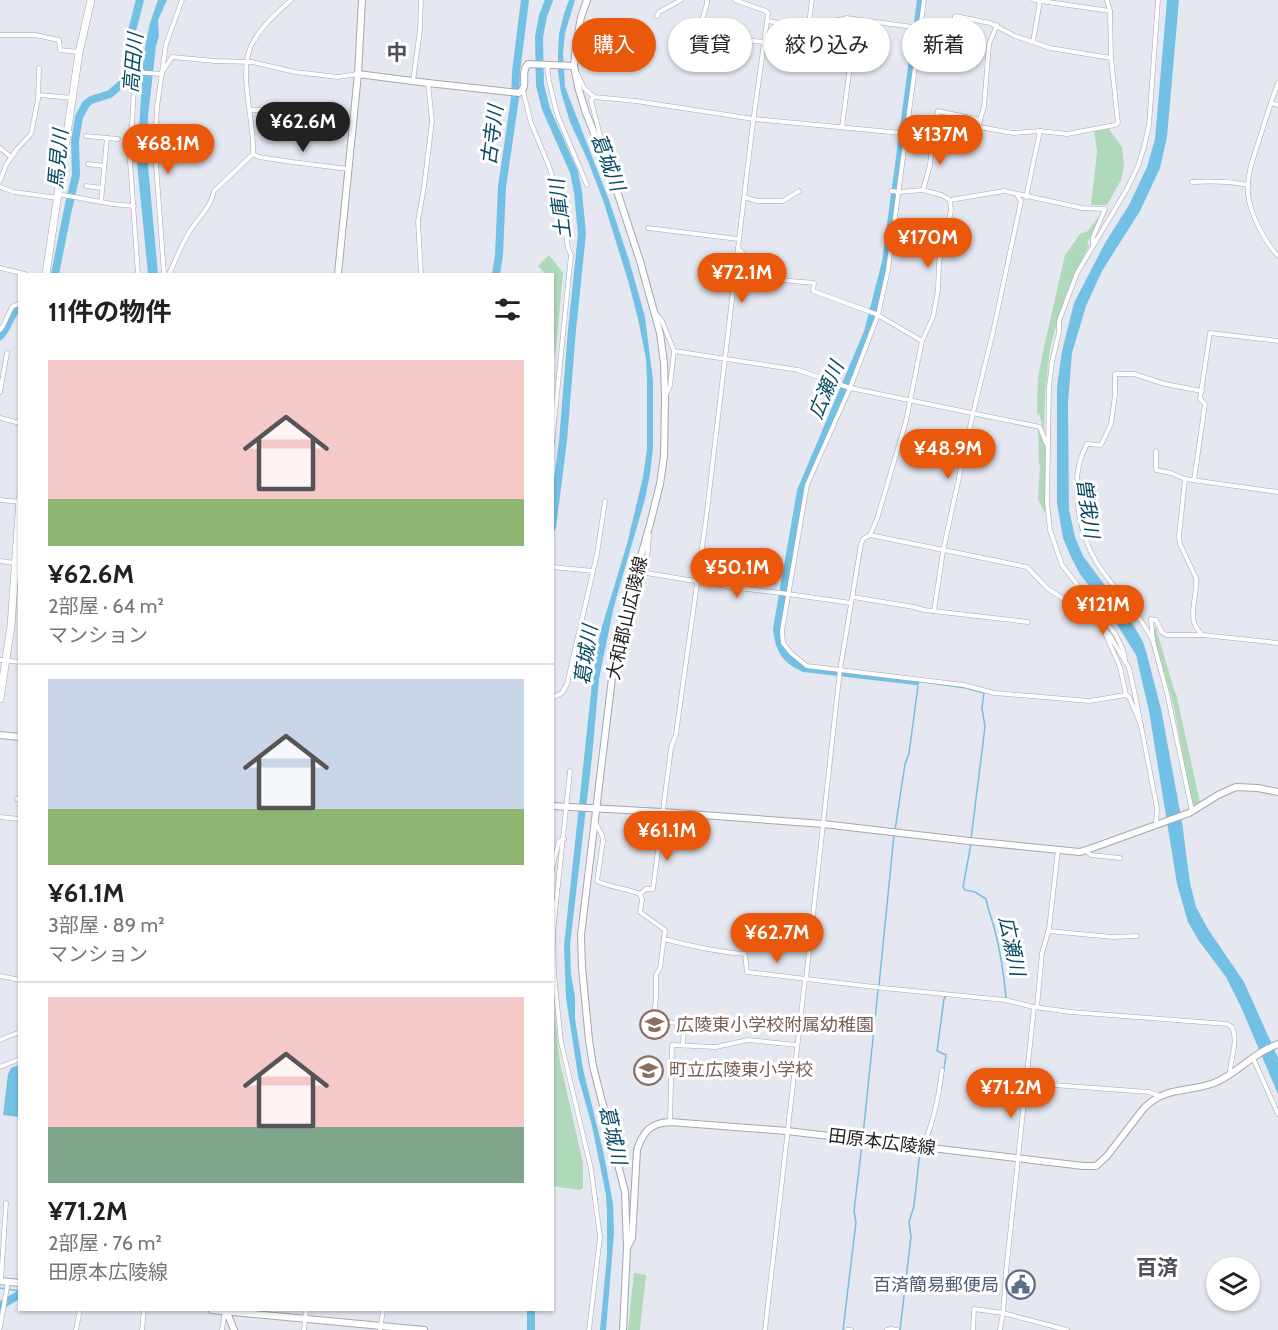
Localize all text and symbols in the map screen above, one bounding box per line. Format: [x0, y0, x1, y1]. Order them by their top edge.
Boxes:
chip: 購入 [572, 18, 656, 72]
chip: 賃貸 [668, 18, 752, 72]
chip: 絞り込み [764, 18, 890, 72]
chip: 新着 [902, 18, 986, 72]
water label: 高田川 [118, 30, 148, 94]
district label: 中 [387, 40, 408, 65]
pin: ¥62.6M [254, 102, 352, 153]
water label: 古寺川 [476, 102, 508, 166]
text: ¥62.6M [270, 109, 336, 133]
pin: ¥137M [898, 115, 982, 166]
text: ¥137M [912, 122, 968, 146]
pin: ¥68.1M [119, 124, 217, 175]
water label: 馬見川 [43, 126, 73, 190]
water label: 葛城川 [586, 130, 631, 196]
text: ¥68.1M [136, 131, 200, 155]
water label: 土庫川 [544, 176, 576, 240]
pin: ¥170M [886, 218, 970, 269]
text: ¥170M [898, 225, 958, 249]
pin: ¥72.1M [693, 253, 791, 304]
text: ¥72.1M [712, 260, 772, 284]
icon: filters [491, 293, 524, 326]
text: 11件の物件 [48, 296, 171, 328]
water label: 広瀬川 [803, 356, 850, 422]
icon: home [232, 399, 340, 507]
pin: ¥48.9M [899, 429, 997, 480]
text: ¥48.9M [914, 436, 982, 460]
water label: 曽我川 [1072, 477, 1104, 541]
pin: ¥50.1M [688, 548, 786, 599]
street label: 大和郡山広陵線 [602, 554, 652, 682]
text: ¥50.1M [705, 555, 769, 579]
text: ¥62.6M [48, 558, 134, 590]
pin: ¥121M [1061, 585, 1145, 636]
text: ¥121M [1076, 592, 1130, 616]
text: 2部屋 · 64 m² [48, 594, 164, 618]
water label: 葛城川 [570, 622, 602, 686]
text: マンション [48, 623, 148, 647]
icon: home [232, 718, 340, 826]
pin: ¥61.1M [618, 811, 716, 862]
text: ¥61.1M [638, 818, 696, 842]
text: ¥61.1M [48, 877, 124, 909]
text: 3部屋 · 89 m² [48, 913, 165, 937]
pin: ¥62.7M [728, 913, 826, 964]
water label: 広瀬川 [994, 914, 1030, 980]
text: ¥62.7M [745, 920, 809, 944]
text: マンション [48, 942, 148, 966]
school or university icon: 広陵東小学校附属幼稚園 [639, 1009, 671, 1041]
place label: 広陵東小学校附属幼稚園 [676, 1014, 874, 1036]
icon: home [232, 1036, 340, 1144]
school or university icon: 町立広陵東小学校 [632, 1054, 664, 1086]
place label: 町立広陵東小学校 [669, 1059, 813, 1081]
pin: ¥71.2M [962, 1068, 1060, 1119]
text: ¥71.2M [980, 1075, 1042, 1099]
water label: 葛城川 [595, 1103, 632, 1169]
street label: 田原本広陵線 [827, 1125, 937, 1159]
text: ¥71.2M [48, 1195, 128, 1227]
text: 2部屋 · 76 m² [48, 1231, 162, 1255]
district label: 百済 [1136, 1255, 1178, 1280]
map controls [1206, 1257, 1260, 1311]
button: layers [1206, 1257, 1260, 1311]
text: 田原本広陵線 [48, 1260, 168, 1284]
public building icon: 百済簡易郵便局 [1004, 1269, 1036, 1301]
place label: 百済簡易郵便局 [873, 1274, 999, 1296]

